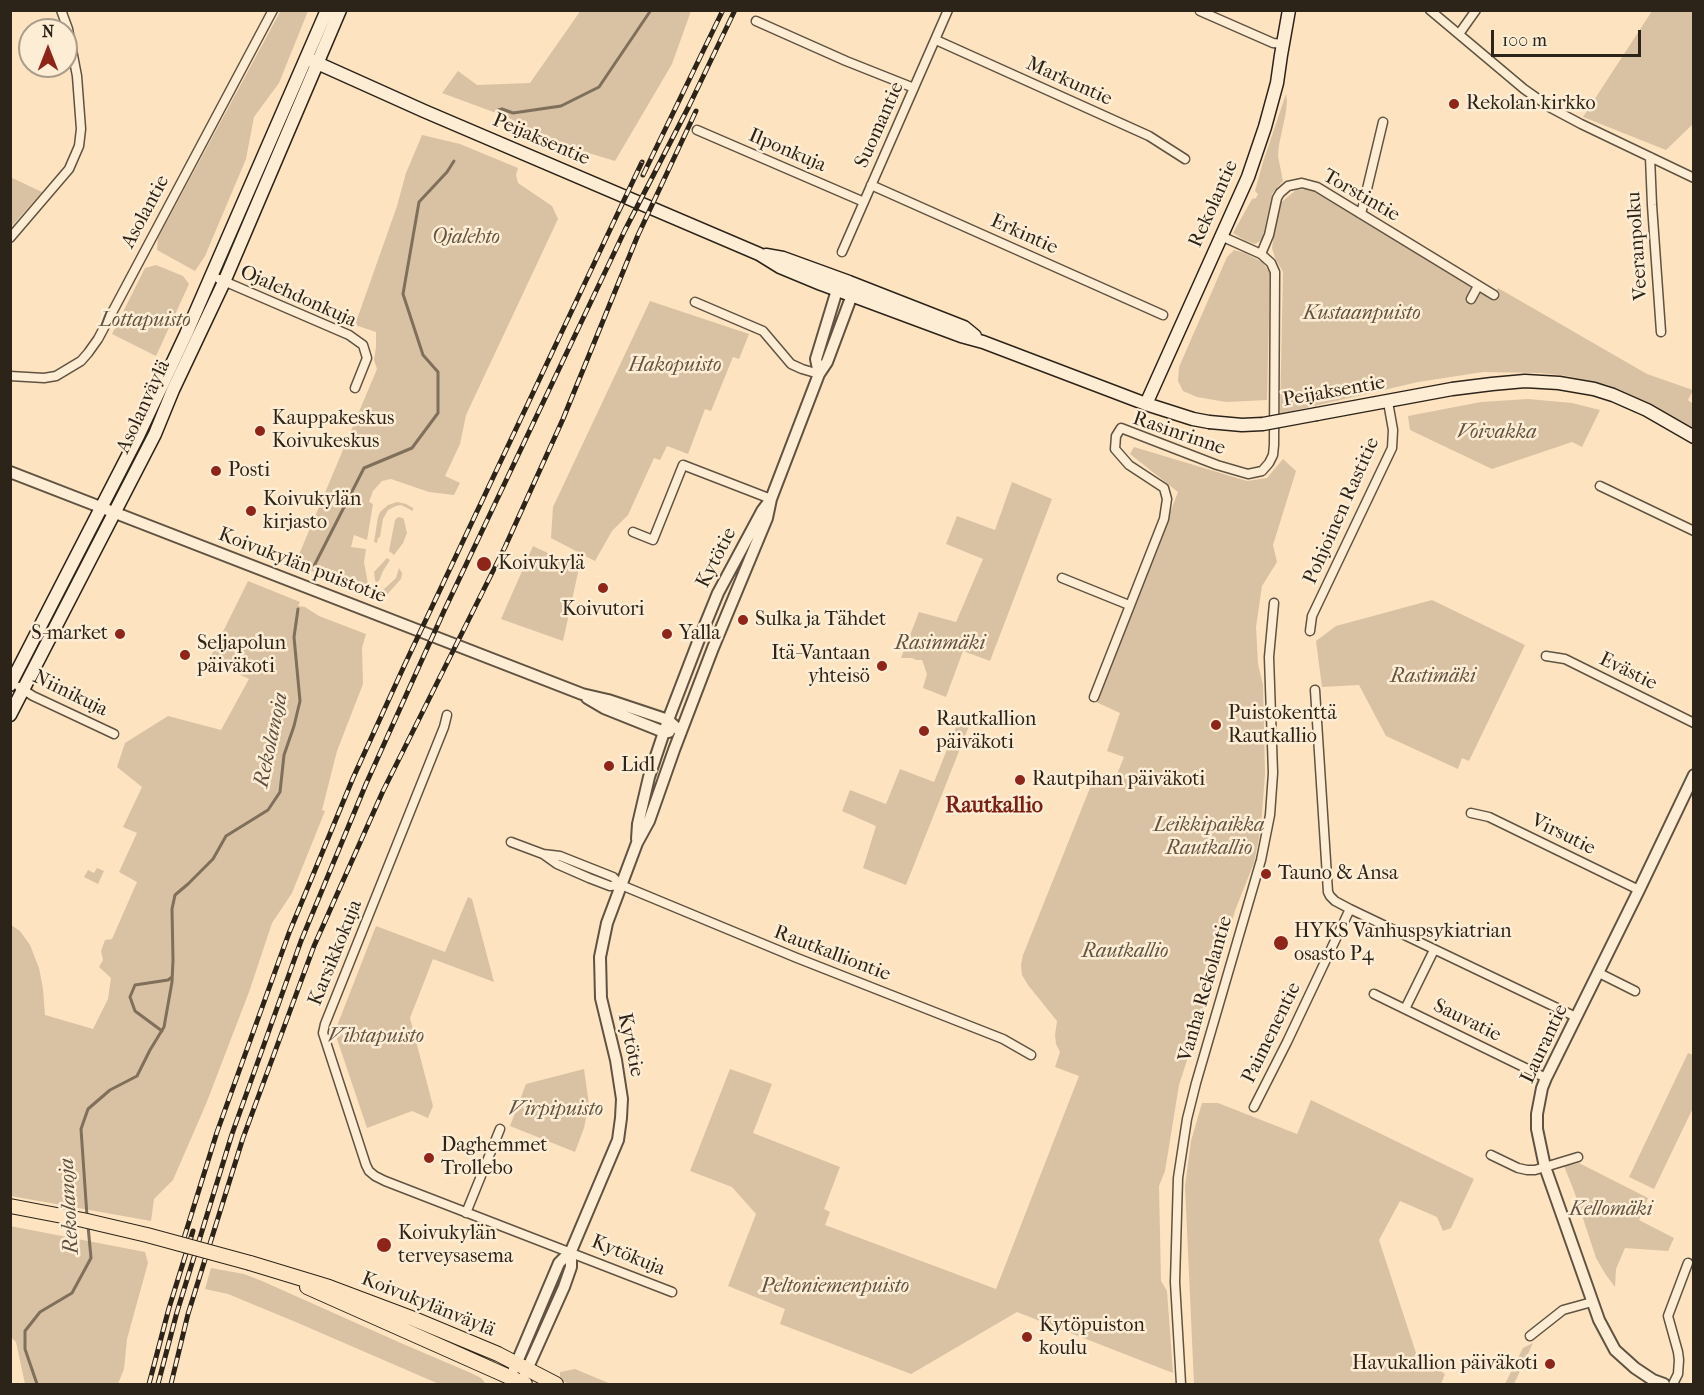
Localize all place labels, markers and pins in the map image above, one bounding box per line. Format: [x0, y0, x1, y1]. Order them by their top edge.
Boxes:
place label: Rekolan kirkko [1466, 92, 1596, 116]
marker: Rekolan kirkko [1447, 97, 1461, 111]
place label: Kauppakeskus Koivukeskus [272, 407, 394, 454]
marker: Kauppakeskus Koivukeskus [253, 424, 267, 438]
place label: Posti [228, 459, 270, 483]
marker: Posti [209, 464, 223, 478]
place label: Koivukylän kirjasto [263, 488, 361, 535]
marker: Koivukylän kirjasto [244, 504, 258, 518]
place label: Koivukylä [498, 552, 585, 576]
marker: Koivukylä [475, 555, 493, 573]
marker: Koivutori [596, 581, 610, 595]
place label: Koivutori [562, 598, 644, 622]
place label: Sulka ja Tähdet [755, 608, 886, 632]
marker: Sulka ja Tähdet [736, 613, 750, 627]
place label: S-market [31, 622, 108, 646]
place label: Yalla [679, 622, 721, 646]
marker: S-market [113, 627, 127, 641]
marker: Yalla [660, 627, 674, 641]
place label: Seljapolun päiväkoti [197, 632, 286, 679]
place label: Itä-Vantaan yhteisö [771, 642, 870, 689]
marker: Seljapolun päiväkoti [178, 648, 192, 662]
marker: Itä-Vantaan yhteisö [875, 659, 889, 673]
place label: Puistokenttä Rautkallio [1228, 702, 1337, 749]
place label: Rautkallion päiväkoti [936, 708, 1036, 755]
marker: Puistokenttä Rautkallio [1209, 718, 1223, 732]
marker: Rautkallion päiväkoti [917, 724, 931, 738]
place label: Lidl [621, 754, 655, 778]
marker: Lidl [602, 759, 616, 773]
place label: Rautpihan päiväkoti [1032, 768, 1205, 792]
marker: Rautpihan päiväkoti [1013, 773, 1027, 787]
place label: Tauno & Ansa [1278, 862, 1398, 886]
marker: Tauno & Ansa [1259, 867, 1273, 881]
place label: HYKS Vanhuspsykiatrian osasto P4 [1294, 920, 1512, 967]
marker: HYKS Vanhuspsykiatrian osasto P4 [1272, 934, 1290, 952]
place label: Daghemmet Trollebo [441, 1134, 547, 1181]
marker: Daghemmet Trollebo [422, 1151, 436, 1165]
place label: Koivukylän terveysasema [398, 1222, 513, 1269]
marker: Koivukylän terveysasema [375, 1236, 393, 1254]
place label: Kytöpuiston koulu [1039, 1314, 1145, 1361]
marker: Kytöpuiston koulu [1020, 1330, 1034, 1344]
place label: Havukallion päiväkoti [1352, 1352, 1538, 1376]
marker: Havukallion päiväkoti [1543, 1357, 1557, 1371]

